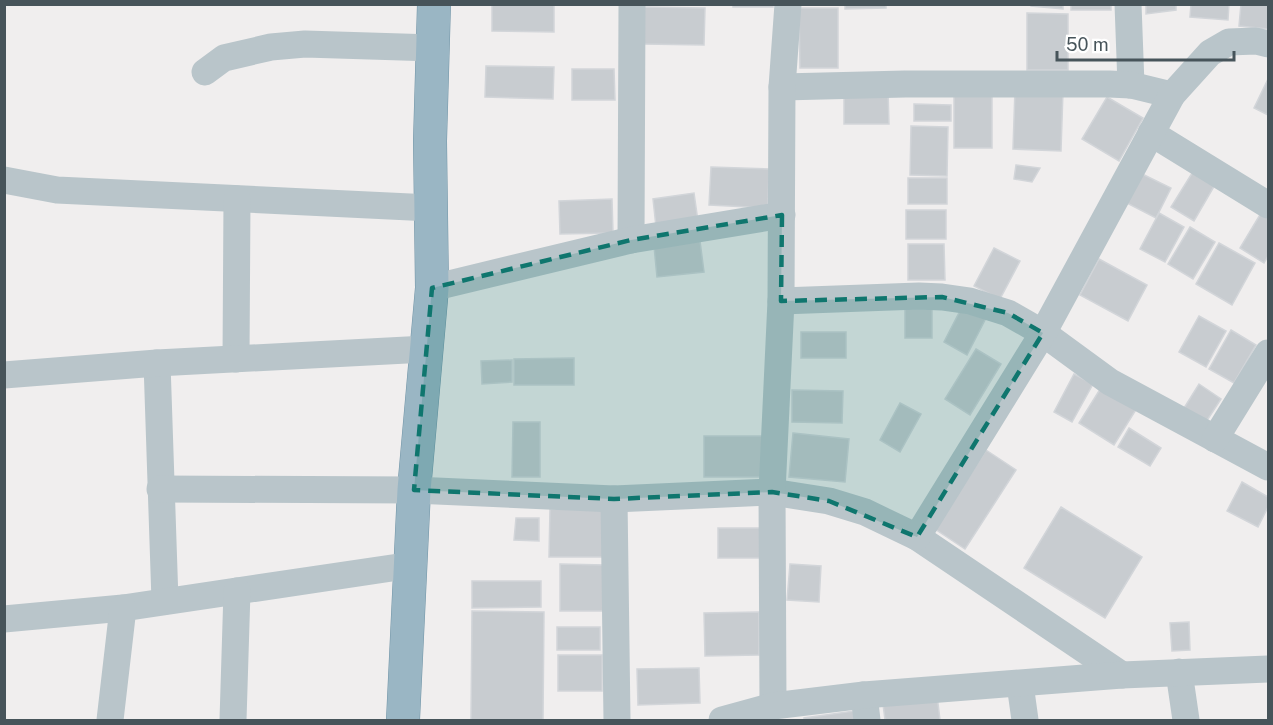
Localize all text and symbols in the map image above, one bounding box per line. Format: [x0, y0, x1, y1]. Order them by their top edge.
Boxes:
scale bar [1057, 24, 1234, 62]
text: 50 m [1066, 34, 1109, 55]

